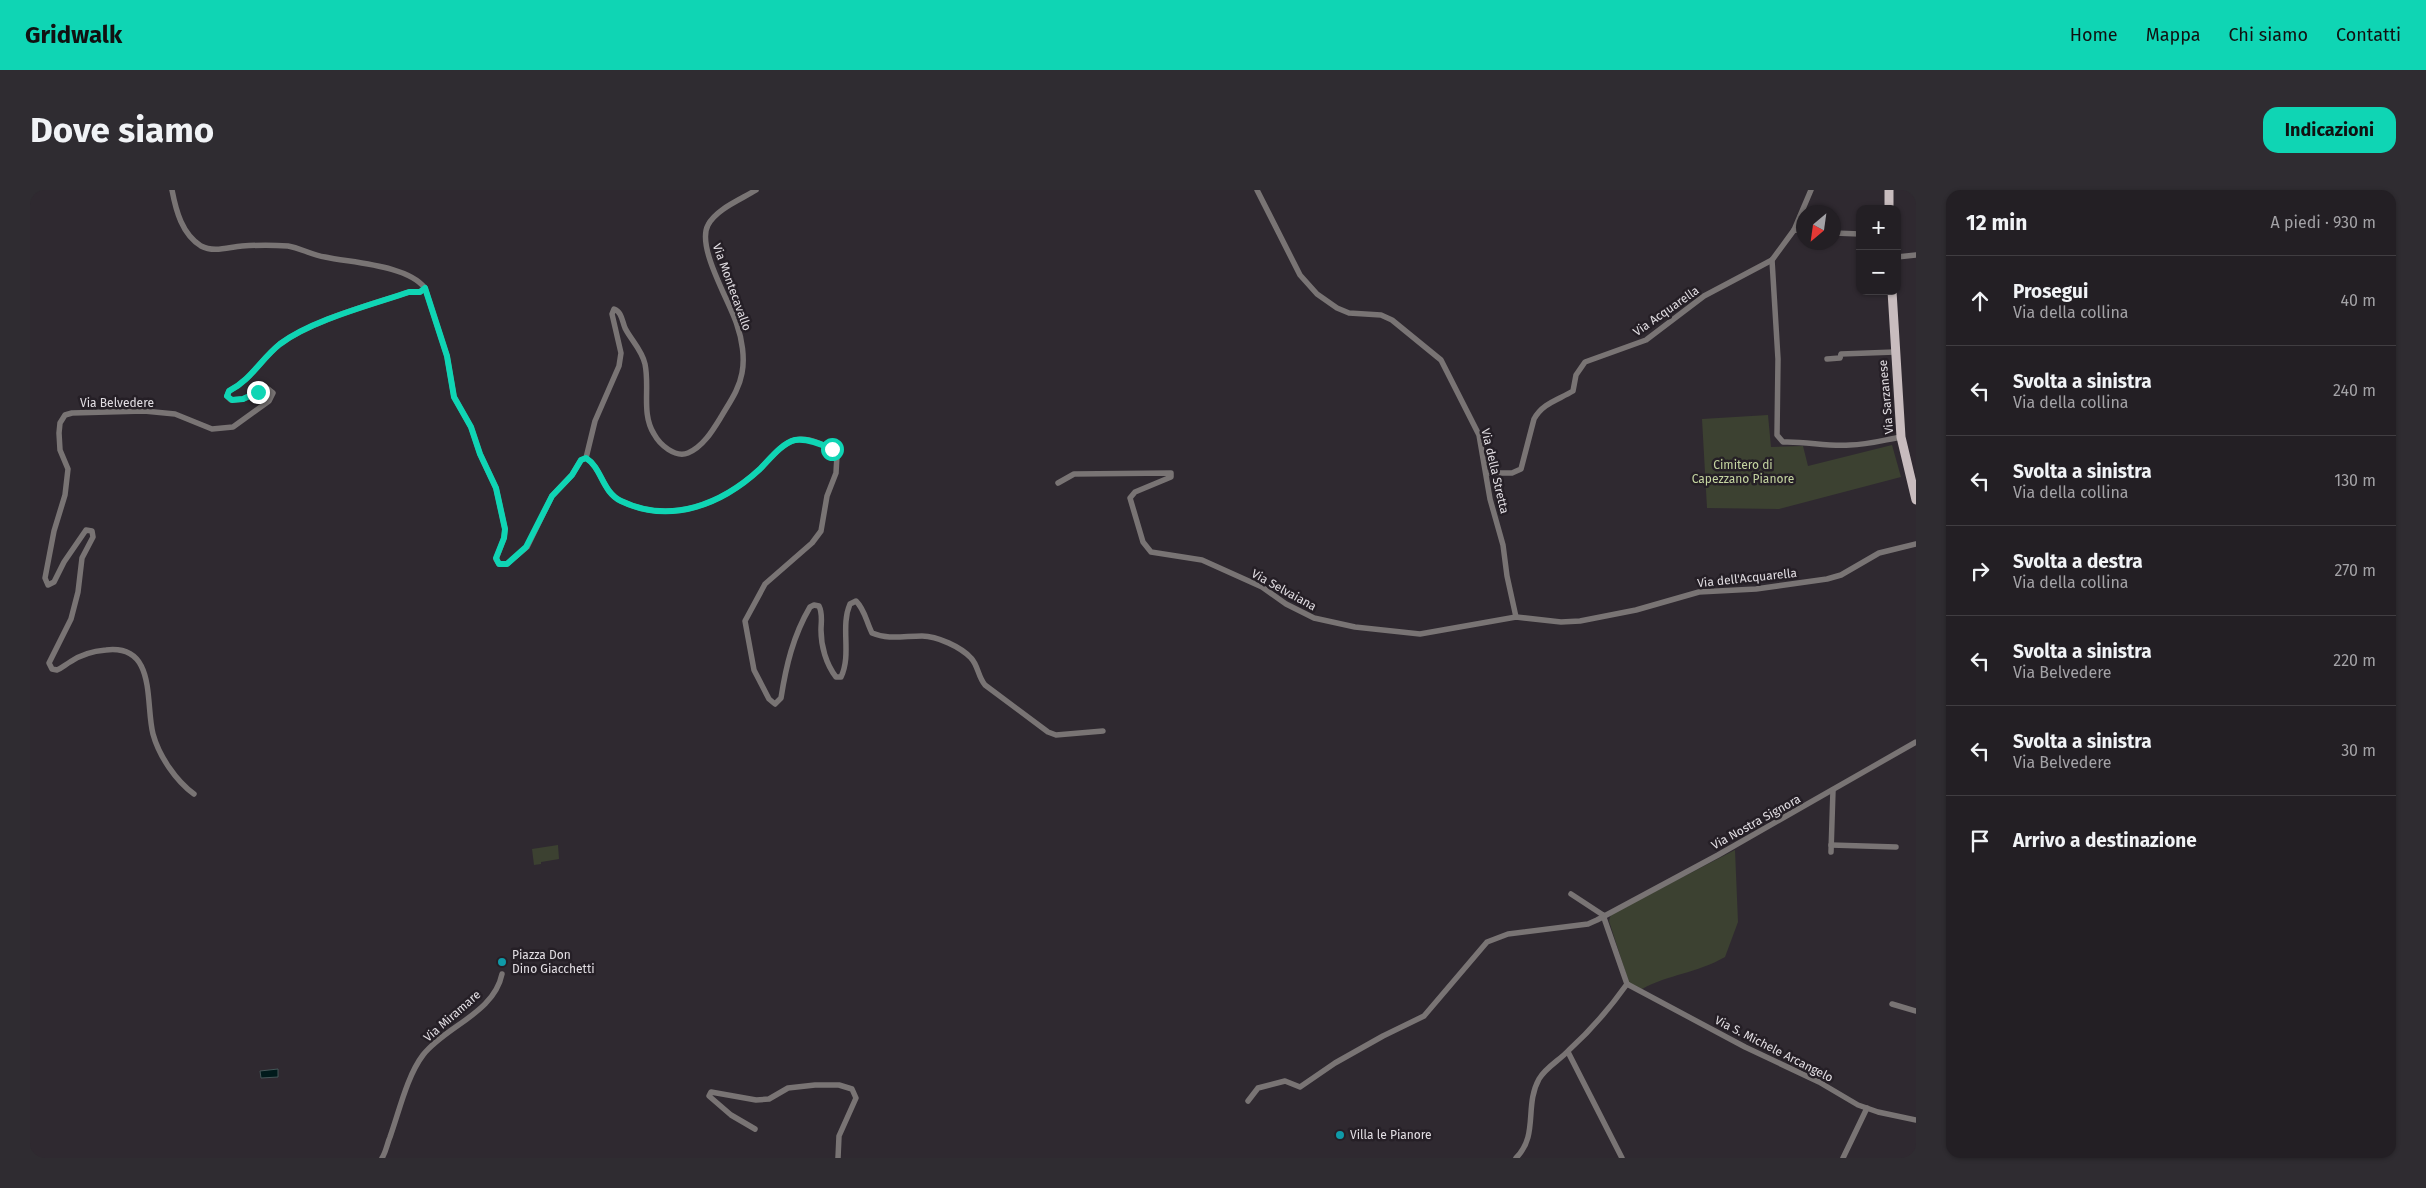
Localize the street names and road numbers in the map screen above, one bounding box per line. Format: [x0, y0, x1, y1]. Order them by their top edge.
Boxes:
street label: Via Montecavallo [710, 241, 754, 333]
street label: Via Acquarella [1630, 283, 1702, 339]
street label: Via Sarzanese [1876, 359, 1896, 435]
street label: Via Belvedere [80, 396, 154, 410]
street label: Via della Stretta [1478, 427, 1512, 515]
street label: Via Selvaiana [1249, 566, 1319, 614]
street label: Via dell'Acquarella [1697, 566, 1797, 590]
street label: Via Nostra Signora [1709, 792, 1803, 852]
street label: Via Miramare [421, 987, 483, 1045]
street label: Via S. Michele Arcangelo [1712, 1013, 1836, 1085]

